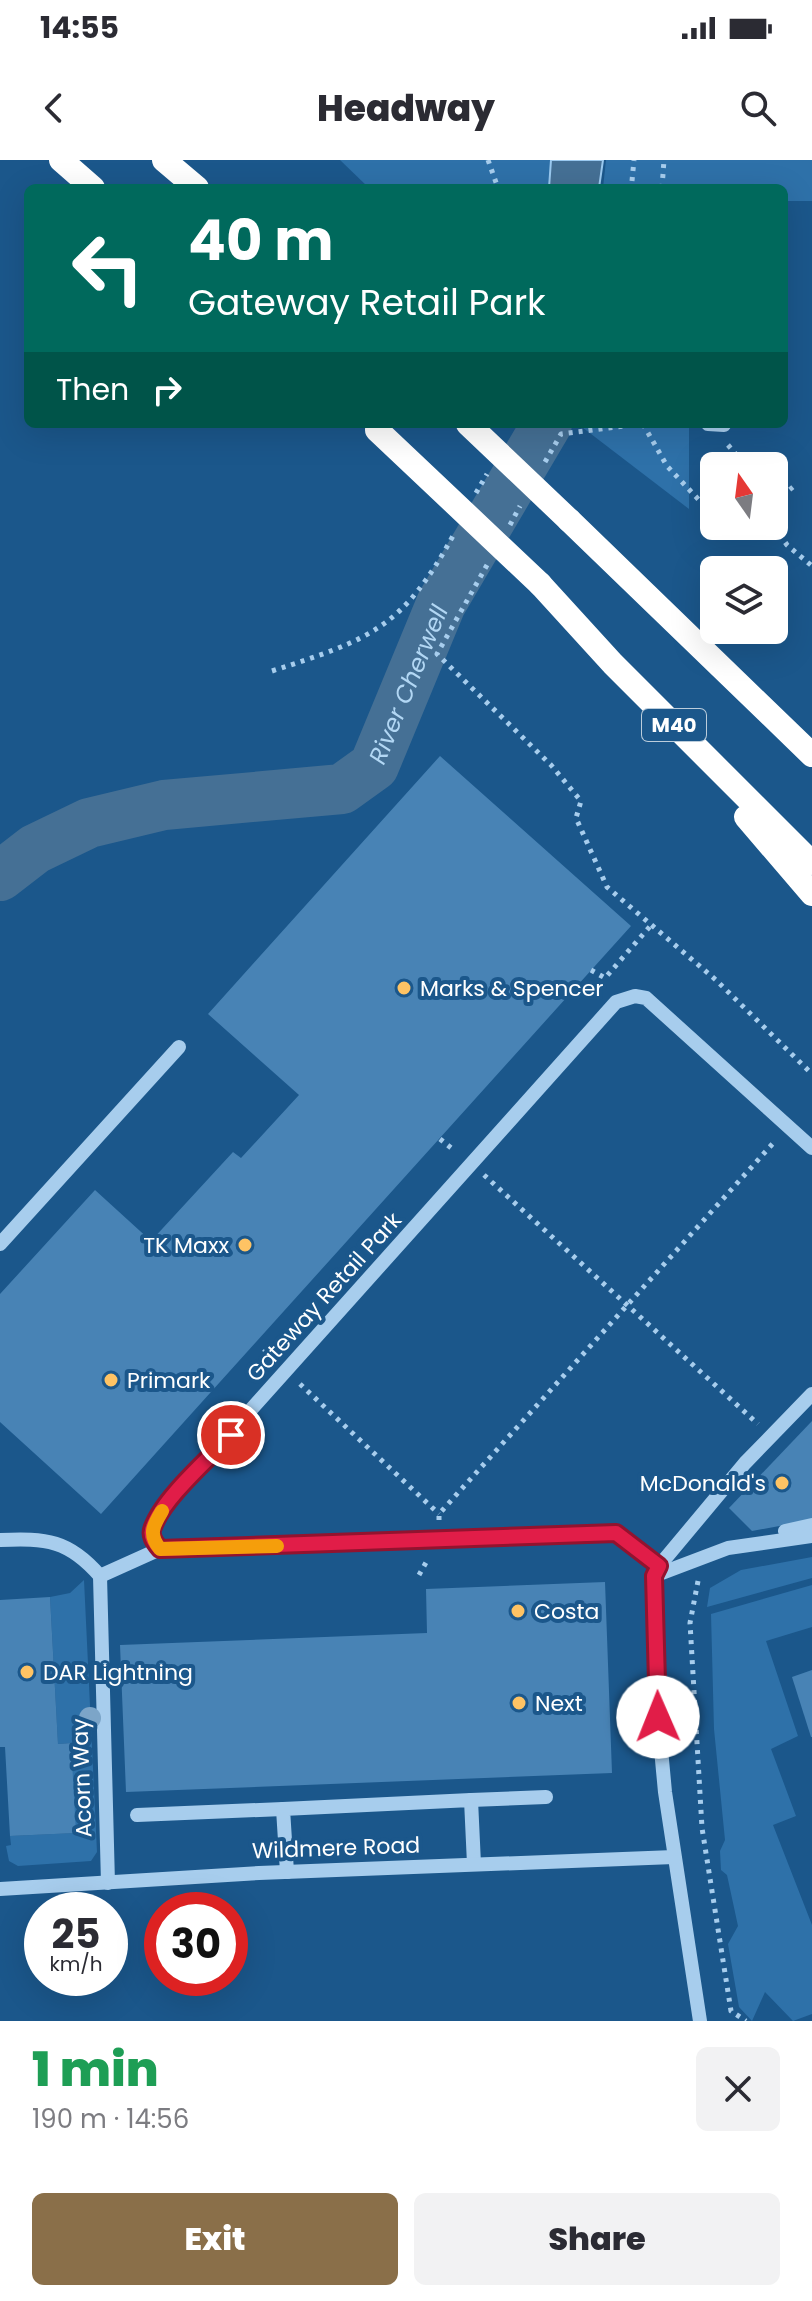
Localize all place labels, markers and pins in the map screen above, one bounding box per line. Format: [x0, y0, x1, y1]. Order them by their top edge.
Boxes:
place label: Marks & Spencer [420, 973, 604, 1004]
marker: Marks & Spencer [395, 979, 413, 997]
place label: TK Maxx [143, 1230, 229, 1261]
marker: TK Maxx [236, 1236, 254, 1254]
place label: Primark [127, 1365, 211, 1396]
marker: Primark [102, 1371, 120, 1389]
pin [197, 1401, 265, 1469]
place label: McDonald's [640, 1468, 766, 1499]
marker: McDonald's [773, 1474, 791, 1492]
place label: Costa [534, 1596, 599, 1627]
marker: Costa [509, 1602, 527, 1620]
place label: DAR Lightning [43, 1657, 193, 1688]
marker: DAR Lightning [18, 1663, 36, 1681]
place label: Next [535, 1688, 583, 1719]
marker: Next [510, 1694, 528, 1712]

